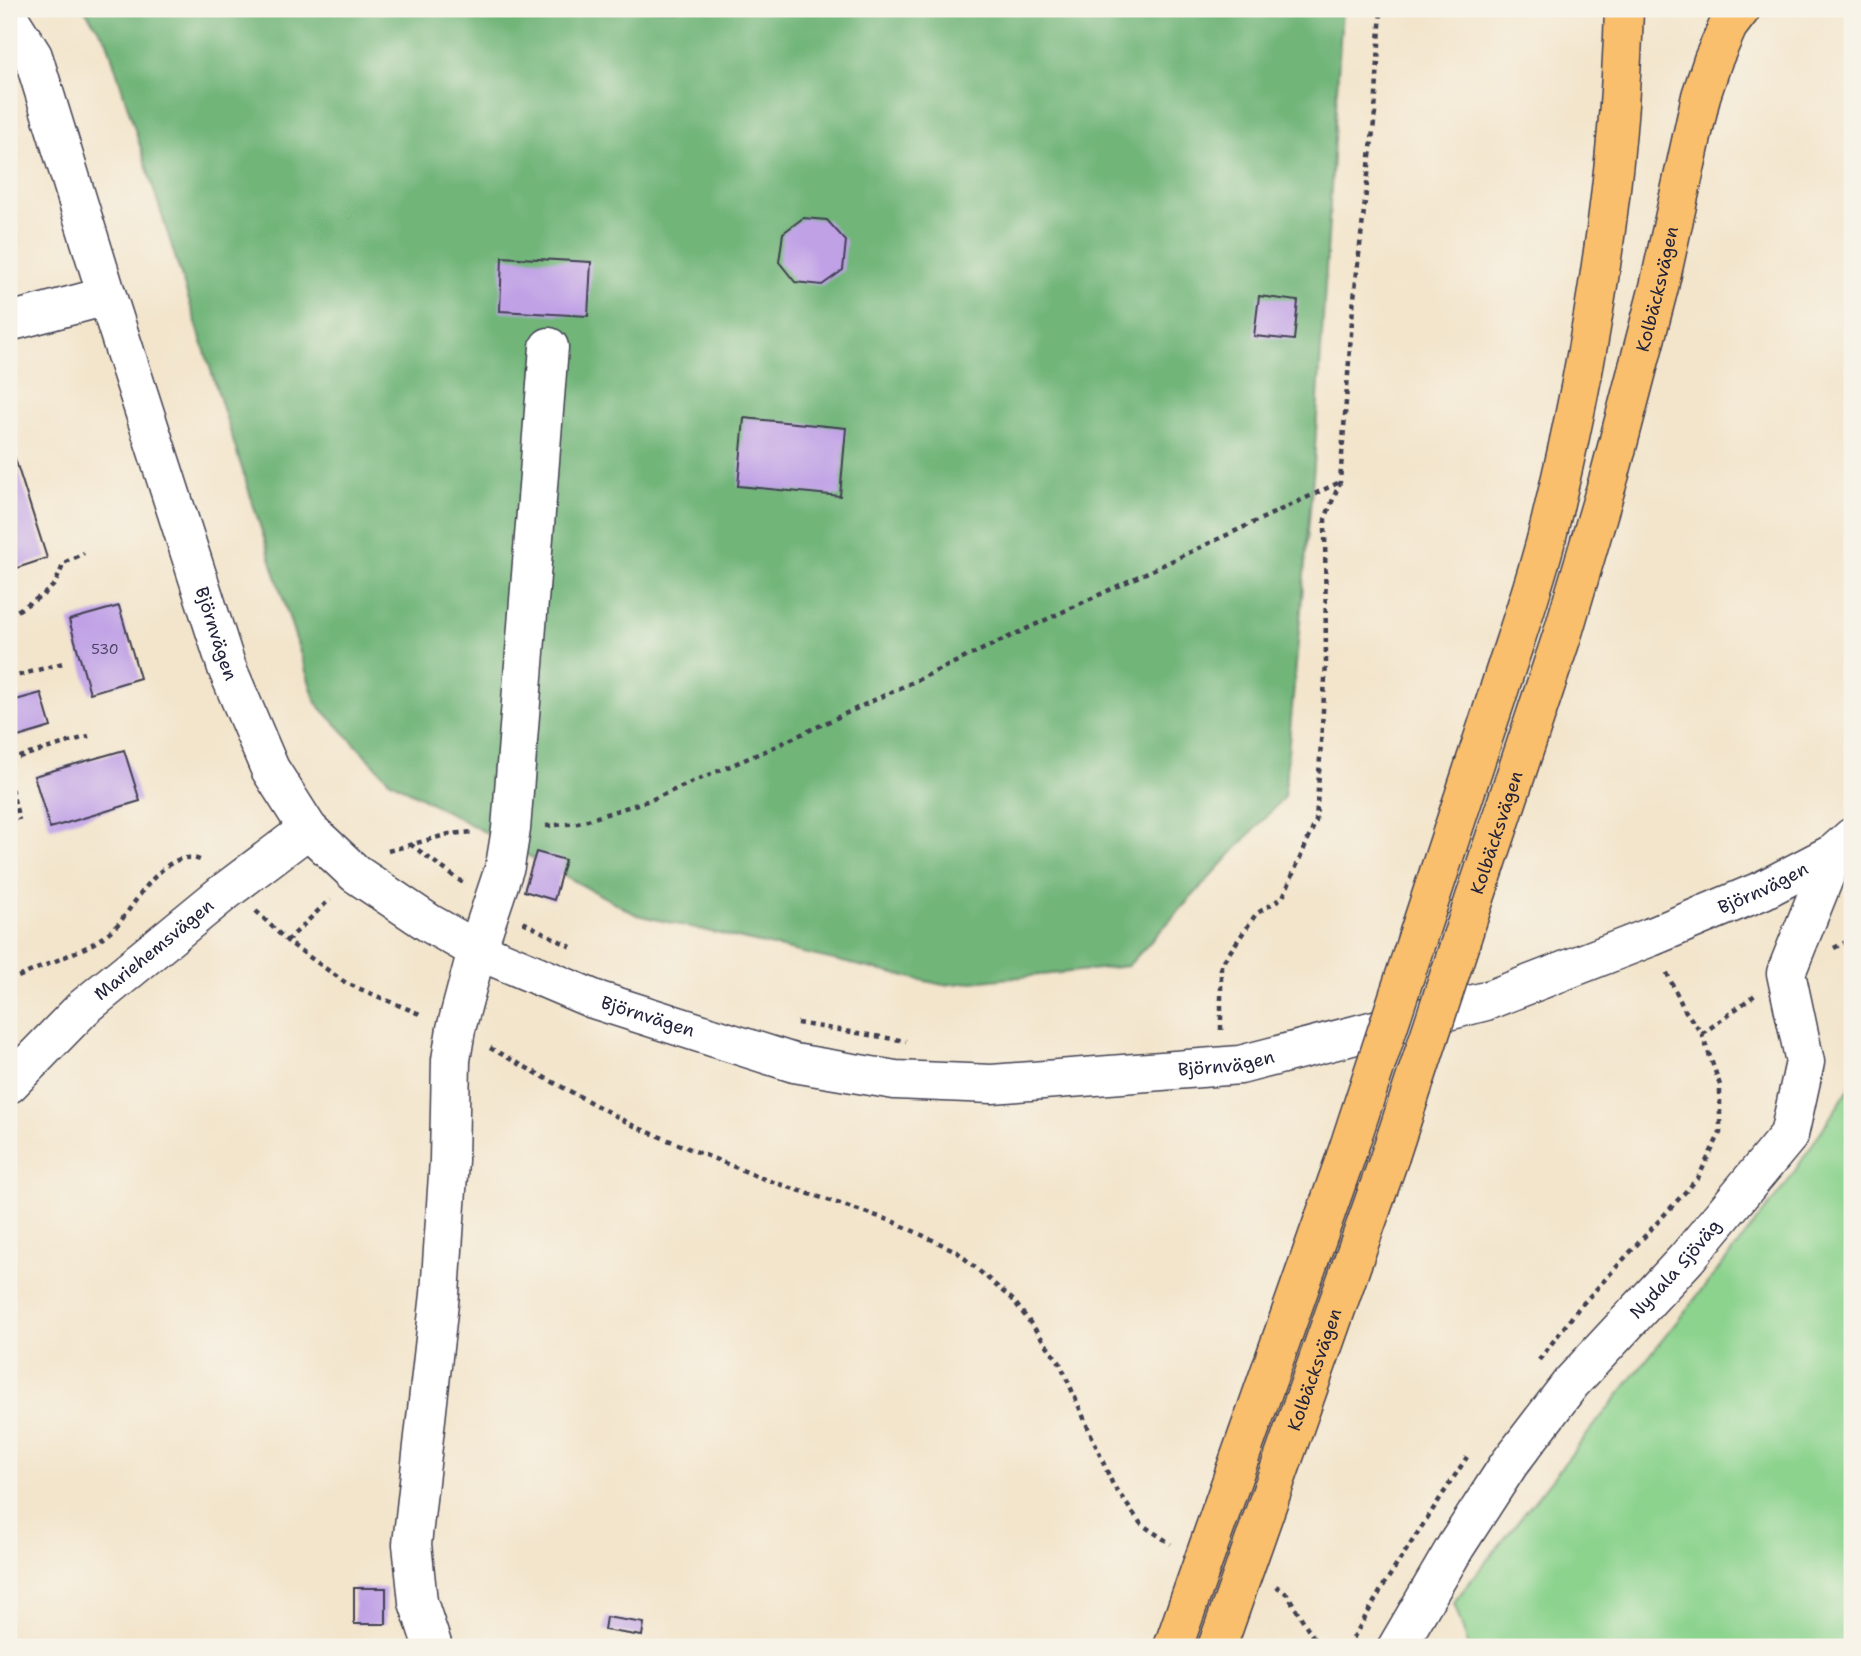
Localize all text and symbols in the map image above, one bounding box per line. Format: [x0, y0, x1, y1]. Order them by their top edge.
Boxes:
street label: Kolbäcksvägen [1630, 224, 1684, 355]
street label: Björnvägen [190, 584, 243, 684]
house number: 530 [91, 640, 119, 658]
street label: Kolbäcksvägen [1465, 768, 1528, 897]
street label: Björnvägen [1714, 857, 1812, 920]
street label: Mariehemsvägen [89, 893, 219, 1006]
street label: Björnvägen [598, 990, 698, 1043]
street label: Björnvägen [1177, 1045, 1277, 1082]
street label: Nydala Sjöväg [1624, 1214, 1726, 1324]
street label: Kolbäcksvägen [1282, 1305, 1347, 1434]

